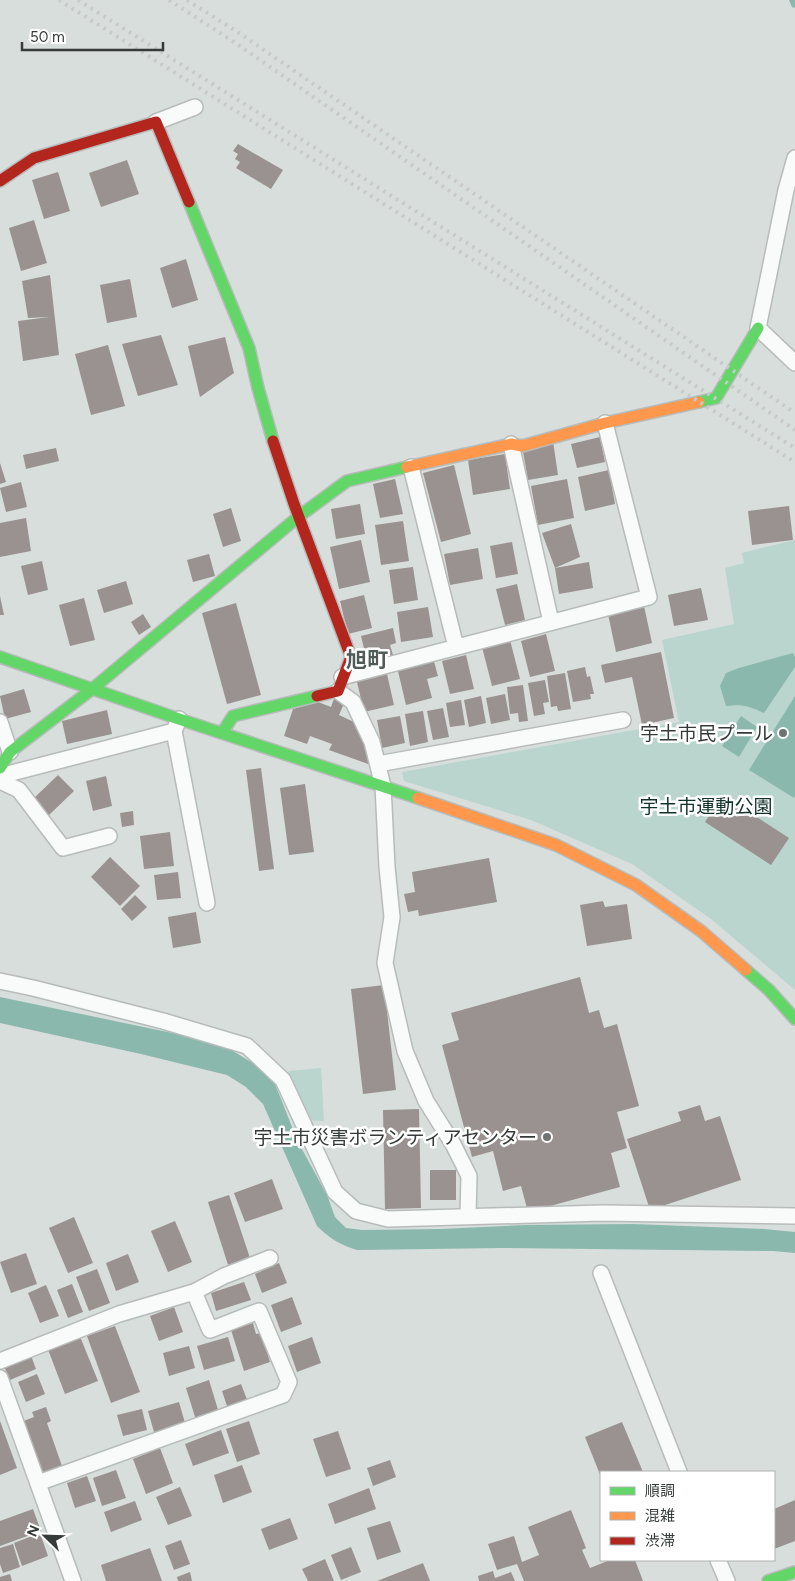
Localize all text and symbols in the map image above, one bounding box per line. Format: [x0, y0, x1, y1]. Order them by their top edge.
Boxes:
scale bar [22, 20, 164, 52]
text: 50 m [30, 28, 65, 46]
district label: 旭町 [346, 647, 388, 672]
place label: 宇土市民プール [640, 722, 773, 745]
marker: 宇土市民プール [777, 727, 789, 739]
park label: 宇土市運動公園 [639, 795, 773, 818]
place label: 宇土市災害ボランティアセンター [254, 1126, 537, 1149]
marker: 宇土市災害ボランティアセンター [541, 1131, 553, 1143]
legend [600, 1471, 775, 1561]
text: 順調 [645, 1482, 675, 1500]
text: 混雑 [645, 1507, 675, 1525]
north arrow [20, 1511, 70, 1561]
text: N [24, 1523, 43, 1539]
text: 渋滞 [645, 1532, 675, 1550]

